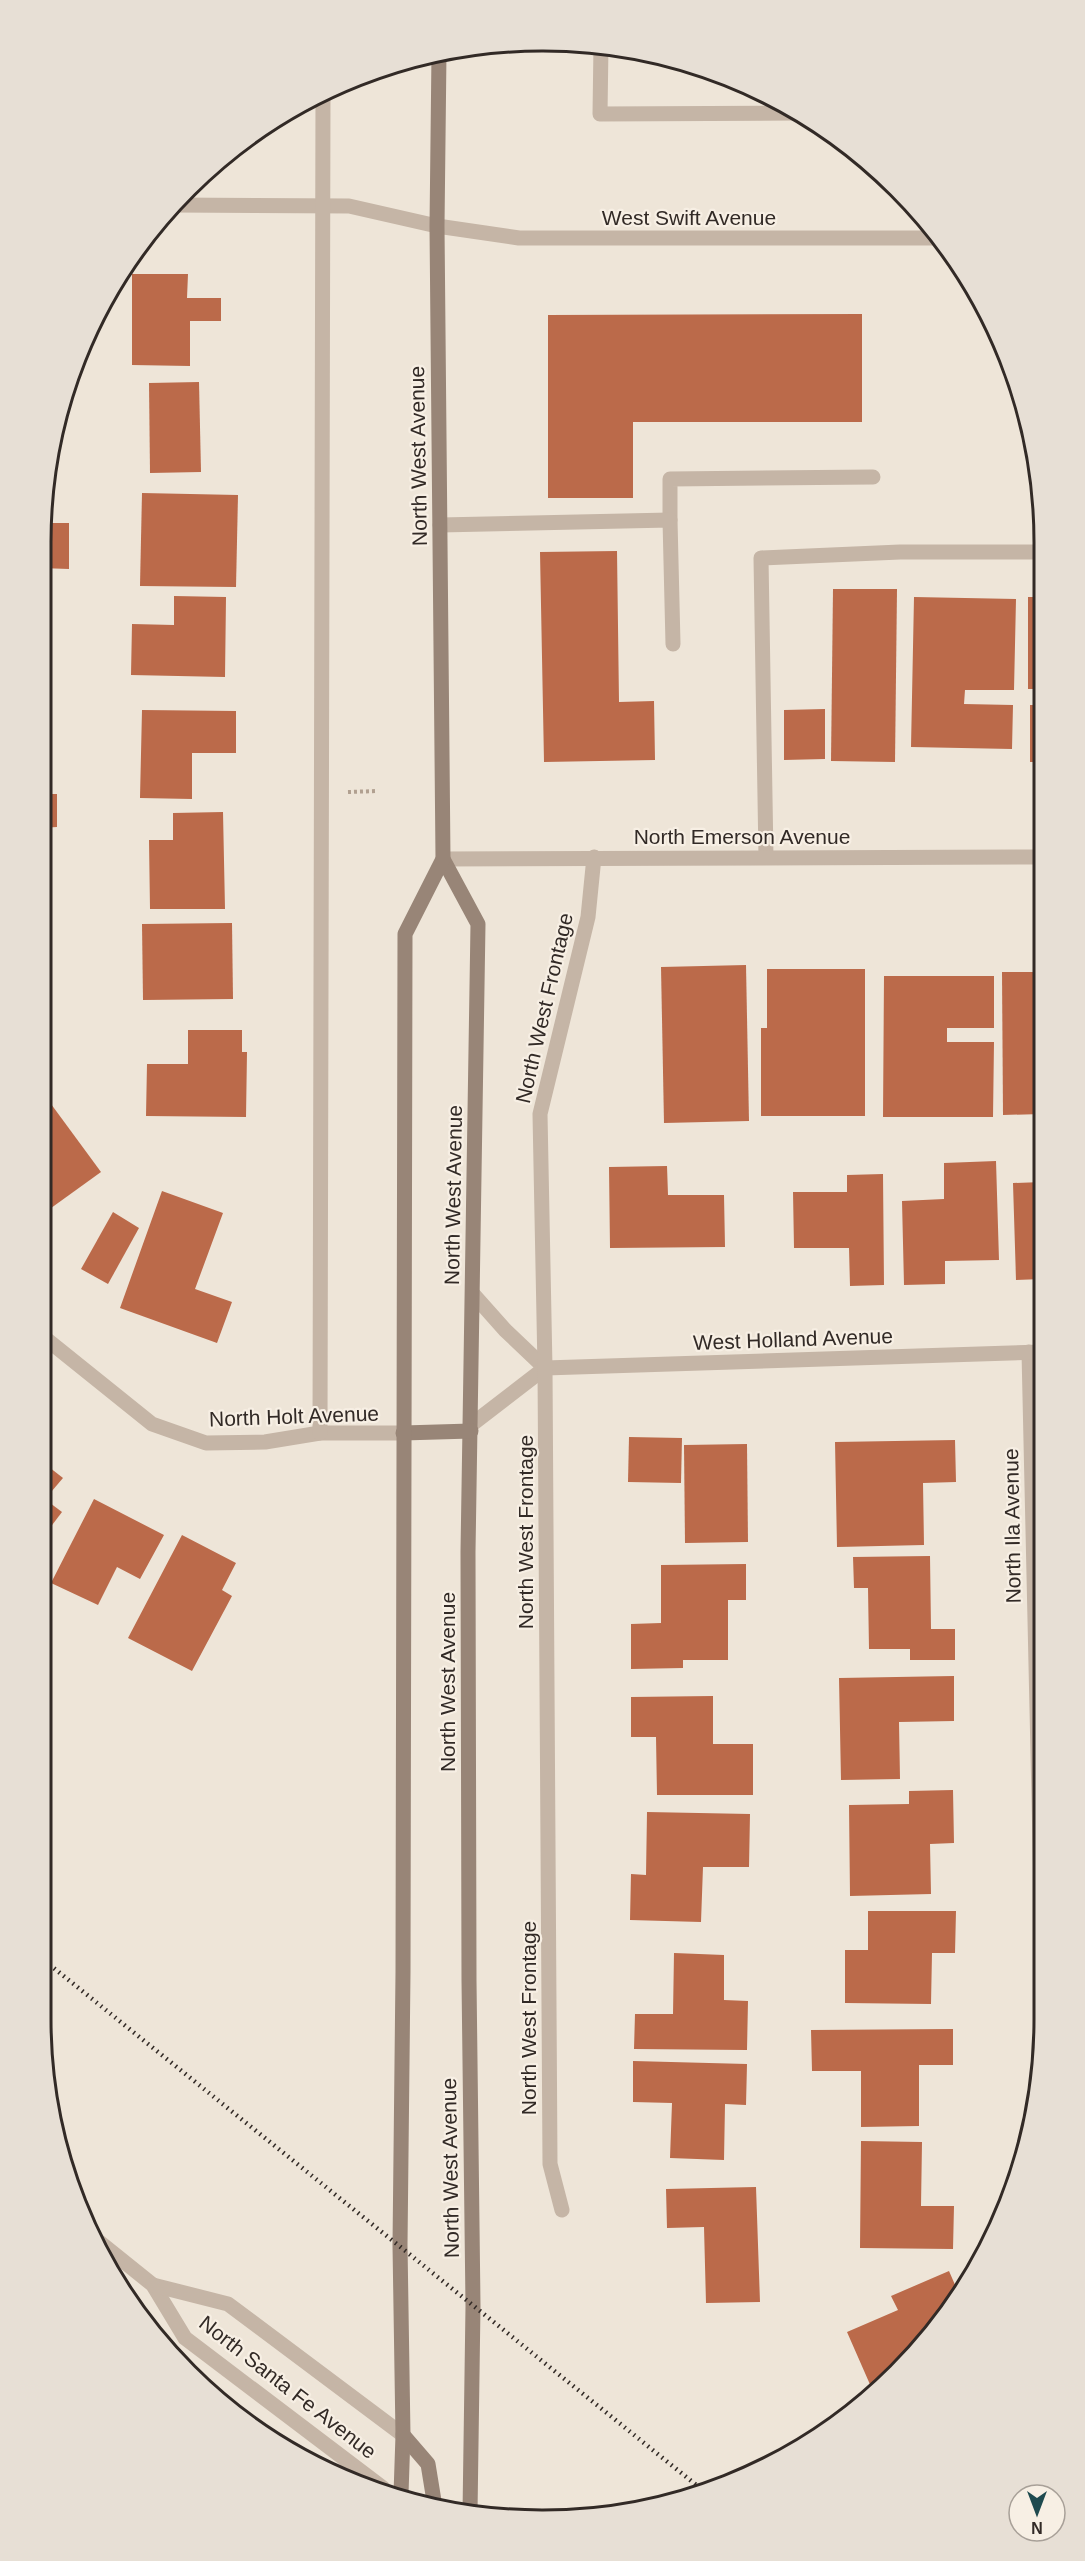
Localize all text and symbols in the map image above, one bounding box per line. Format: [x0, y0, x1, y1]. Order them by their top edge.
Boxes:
street label: West Swift Avenue [602, 206, 776, 229]
street label: North West Avenue [405, 366, 431, 546]
street label: North Emerson Avenue [634, 825, 850, 848]
street label: North West Frontage [511, 911, 577, 1105]
street label: North West Avenue [440, 1105, 466, 1285]
street label: West Holland Avenue [693, 1324, 893, 1354]
street label: North Holt Avenue [209, 1402, 379, 1430]
street label: North West Frontage [514, 1435, 537, 1629]
street label: North Ila Avenue [999, 1448, 1025, 1604]
street label: North West Avenue [436, 1592, 459, 1772]
street label: North West Frontage [517, 1921, 540, 2115]
street label: North West Avenue [437, 2078, 463, 2258]
street label: North Santa Fe Avenue [195, 2311, 381, 2463]
north arrow [1007, 2483, 1067, 2543]
text: N [1031, 2519, 1043, 2536]

